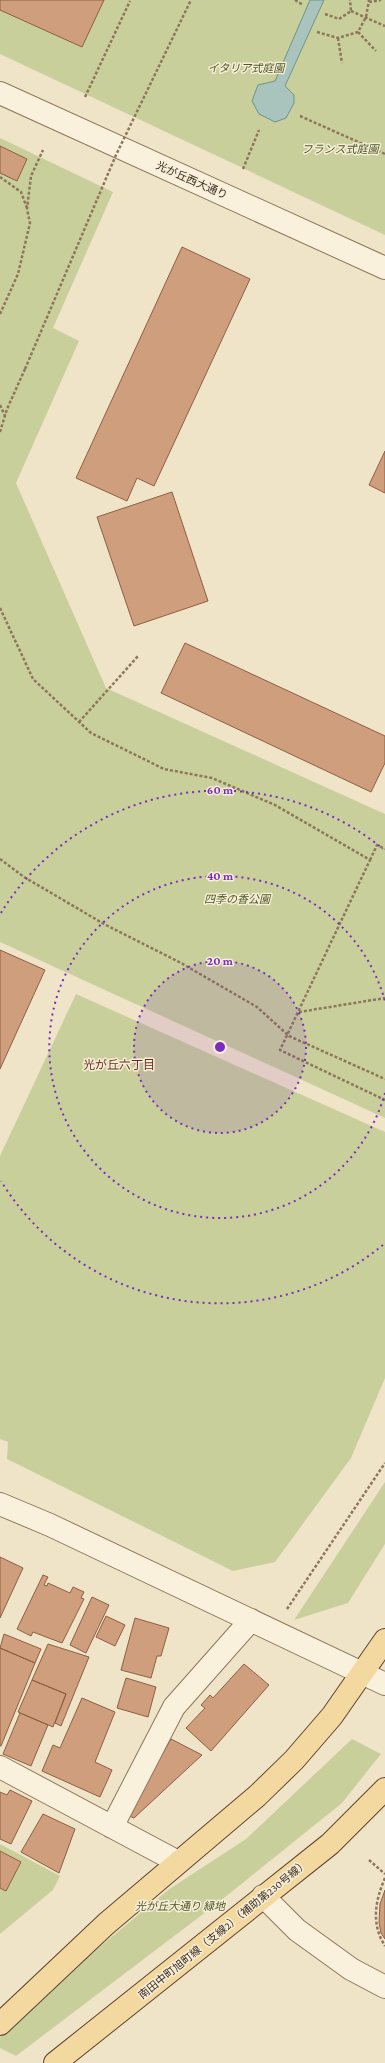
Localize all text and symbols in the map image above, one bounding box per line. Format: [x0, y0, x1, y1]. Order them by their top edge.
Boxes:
park label: イタリア式庭園 [208, 62, 286, 74]
park label: フランス式庭園 [302, 143, 380, 155]
street label: 光が丘西大通り [154, 159, 230, 201]
text: 60 m [207, 783, 234, 797]
text: 40 m [207, 869, 234, 883]
park label: 四季の香公園 [204, 893, 272, 905]
text: 20 m [207, 954, 234, 968]
centre of rings [213, 1040, 227, 1054]
district label: 光が丘六丁目 [83, 1058, 155, 1072]
street label: 南田中町旭町線（支線2）（補助第230号線） [136, 1857, 310, 2001]
park label: 光が丘大通り 緑地 [135, 1900, 226, 1912]

